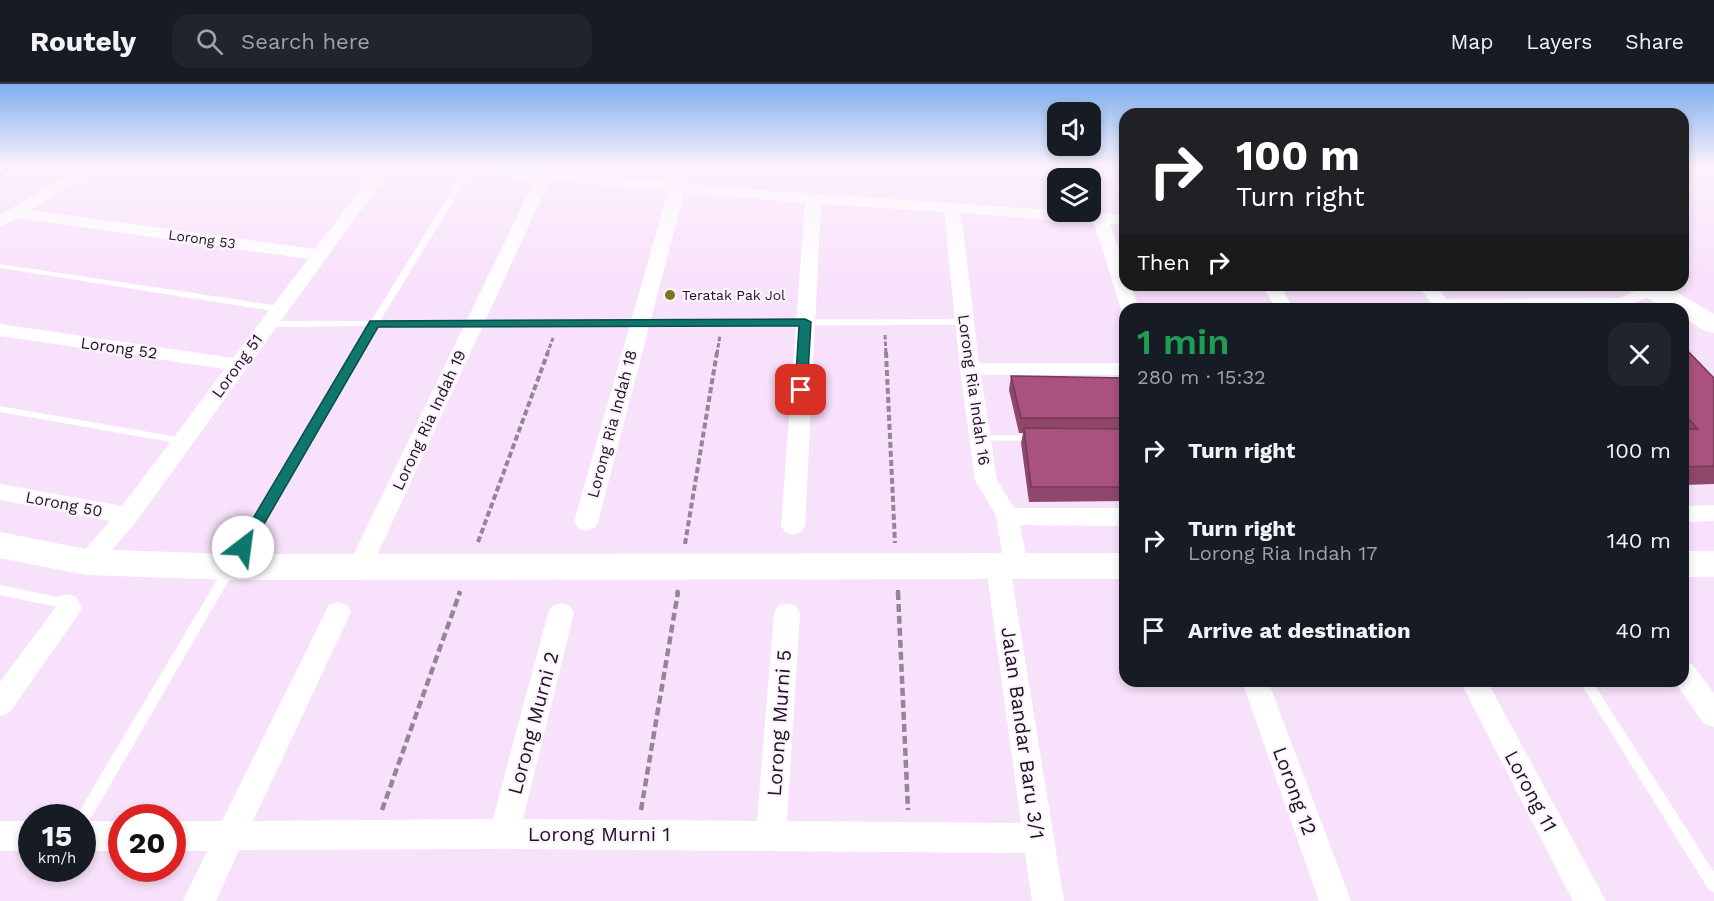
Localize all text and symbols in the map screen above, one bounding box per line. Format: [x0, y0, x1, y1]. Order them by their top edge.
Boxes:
search box [172, 14, 592, 68]
text: Routely [30, 25, 136, 58]
icon: search [193, 25, 226, 58]
text: Search here [241, 29, 370, 54]
text: Map [1450, 29, 1493, 54]
text: Layers [1526, 29, 1592, 54]
text: Share [1625, 29, 1684, 54]
map controls [1047, 102, 1101, 222]
button: sound [1047, 102, 1101, 156]
text: 100 m [1236, 131, 1360, 180]
icon: right [1137, 132, 1215, 210]
button: layers [1047, 168, 1101, 222]
text: Turn right [1236, 181, 1365, 213]
street label: Lorong 53 [167, 226, 237, 252]
icon: right [1202, 246, 1235, 279]
text: Then [1137, 250, 1190, 275]
place label: Teratak Pak Jol [682, 287, 786, 303]
marker: Teratak Pak Jol [663, 288, 677, 302]
street label: Lorong Ria Indah 16 [954, 313, 994, 467]
text: 1 min [1137, 321, 1229, 363]
button: close [1608, 323, 1671, 386]
street label: Lorong 51 [207, 330, 267, 402]
street label: Lorong 52 [79, 333, 159, 363]
street label: Lorong Ria Indah 19 [388, 347, 470, 493]
street label: Lorong Ria Indah 18 [583, 348, 641, 500]
pin [775, 364, 826, 415]
text: 280 m · 15:32 [1137, 365, 1266, 389]
icon: arrive [784, 373, 817, 406]
icon: right [1137, 434, 1170, 467]
text: Turn right [1188, 438, 1295, 463]
text: 100 m [1607, 438, 1671, 463]
street label: Lorong 50 [24, 487, 104, 521]
position arrow [211, 515, 275, 579]
text: Turn right [1188, 516, 1295, 541]
icon: right [1137, 524, 1170, 557]
text: 140 m [1607, 528, 1671, 553]
text: Lorong Ria Indah 17 [1188, 541, 1377, 565]
icon: arrive [1137, 614, 1170, 647]
text: Arrive at destination [1188, 618, 1411, 643]
text: 40 m [1615, 618, 1671, 643]
street label: Jalan Bandar Baru 3/1 [996, 625, 1050, 841]
street label: Lorong Murni 2 [502, 649, 564, 797]
street label: Lorong Murni 5 [762, 649, 796, 797]
street label: Lorong 12 [1268, 743, 1322, 839]
street label: Lorong 11 [1500, 746, 1562, 836]
speed limit sign: 20 [108, 804, 186, 882]
text: 15 [42, 818, 72, 853]
street label: Lorong Murni 1 [528, 822, 670, 846]
text: km/h [38, 849, 76, 867]

